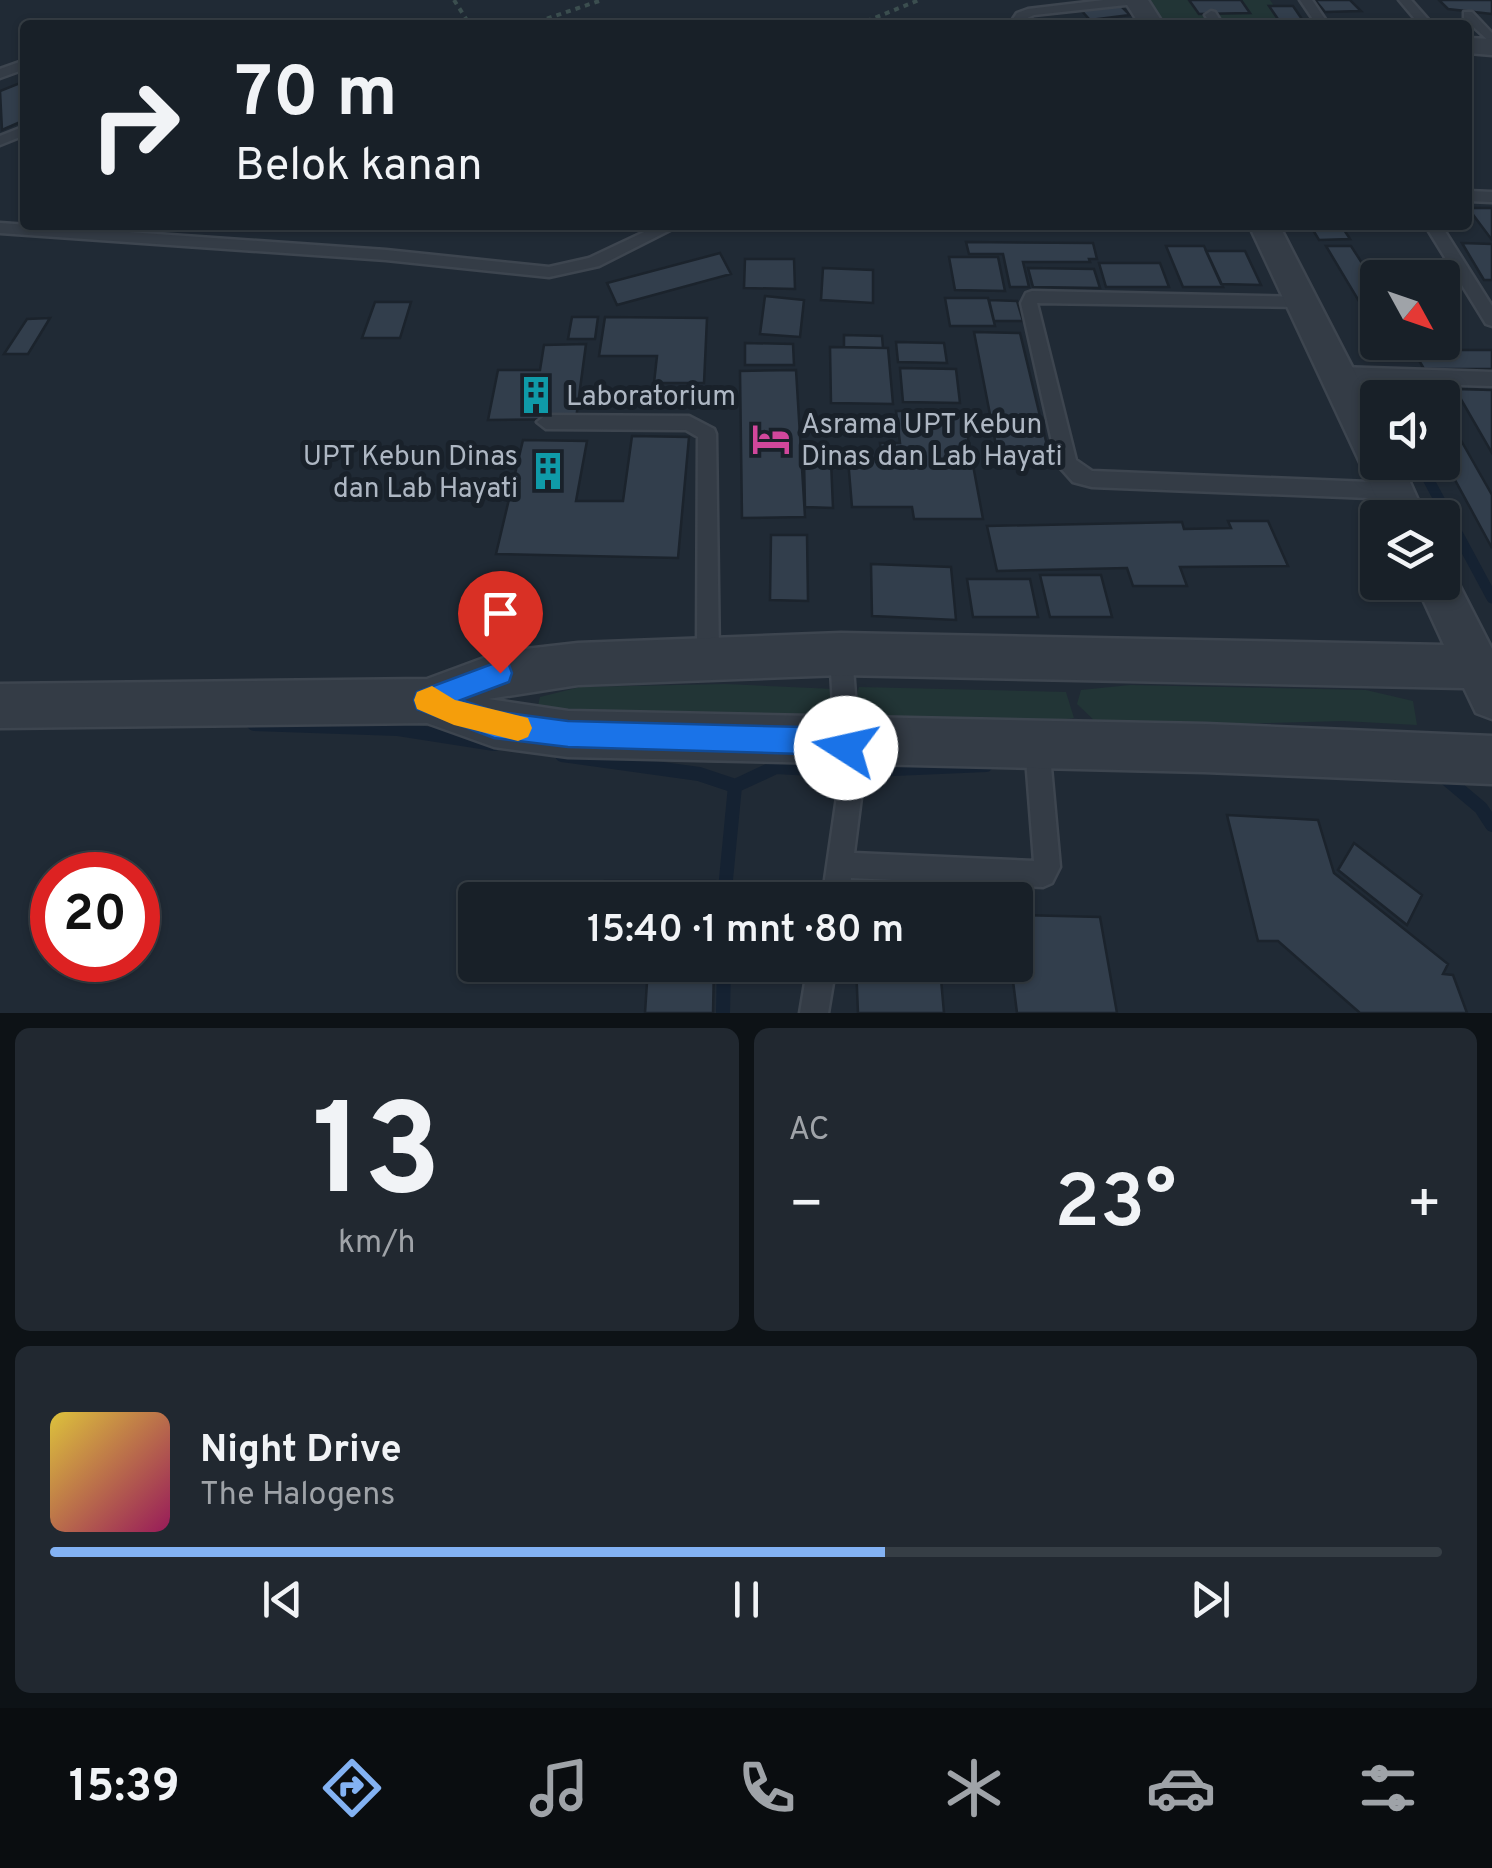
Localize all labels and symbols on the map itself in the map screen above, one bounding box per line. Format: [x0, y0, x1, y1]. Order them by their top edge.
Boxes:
north arrow [1360, 260, 1460, 360]
building icon: Laboratorium [515, 374, 557, 416]
place label: Laboratorium [566, 380, 736, 416]
place label: Asrama UPT Kebun Dinas dan Lab Hayati [801, 408, 1063, 476]
hotel icon: Asrama UPT Kebun Dinas dan Lab Hayati [750, 418, 792, 460]
place label: UPT Kebun Dinas dan Lab Hayati [303, 440, 518, 508]
building icon: UPT Kebun Dinas dan Lab Hayati [527, 450, 569, 492]
pin [458, 571, 543, 674]
position arrow [794, 696, 898, 800]
speed limit sign: 20 [30, 852, 160, 982]

